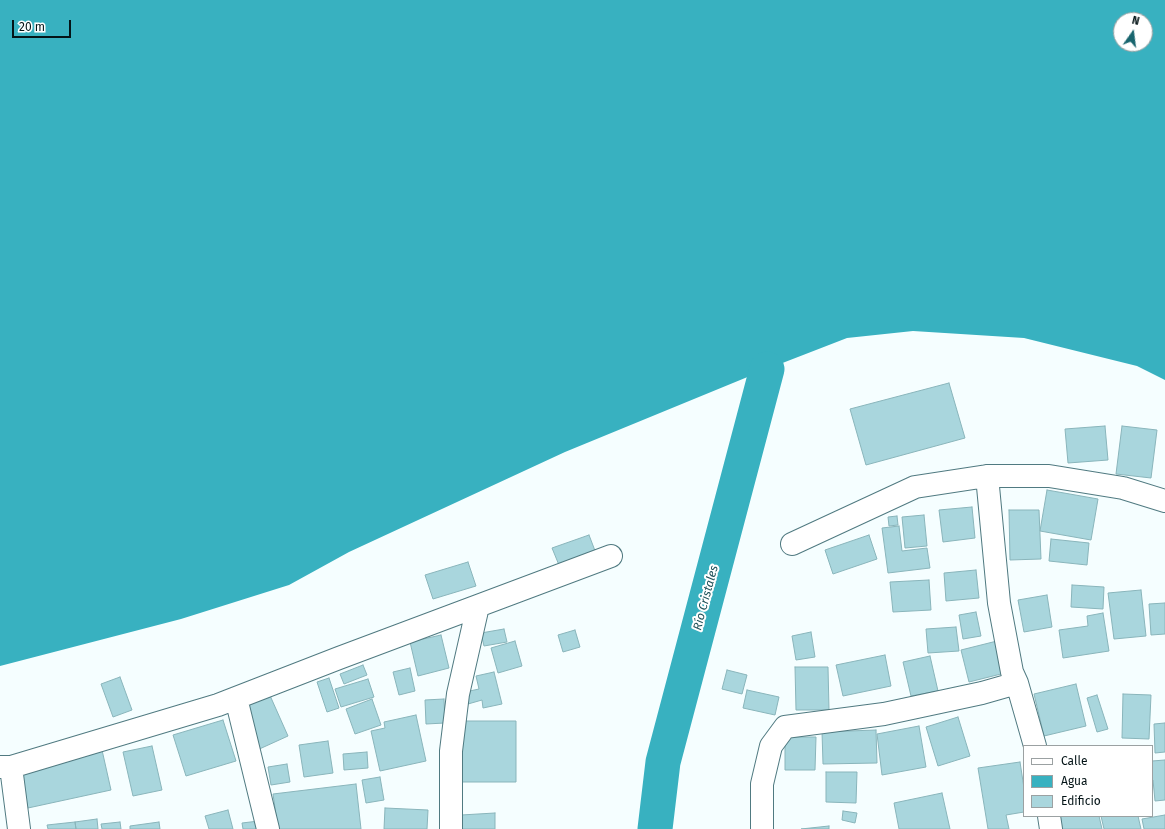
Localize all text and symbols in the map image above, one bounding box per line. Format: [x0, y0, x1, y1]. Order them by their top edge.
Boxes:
scale bar [14, 12, 73, 38]
north arrow [1113, 12, 1153, 52]
text: N [1131, 14, 1141, 28]
text: 20 m [19, 20, 45, 34]
water label: Río Cristales [690, 564, 722, 632]
legend [1023, 745, 1153, 817]
text: Calle [1061, 754, 1088, 768]
text: Agua [1061, 774, 1088, 788]
text: Edificio [1061, 794, 1101, 808]

